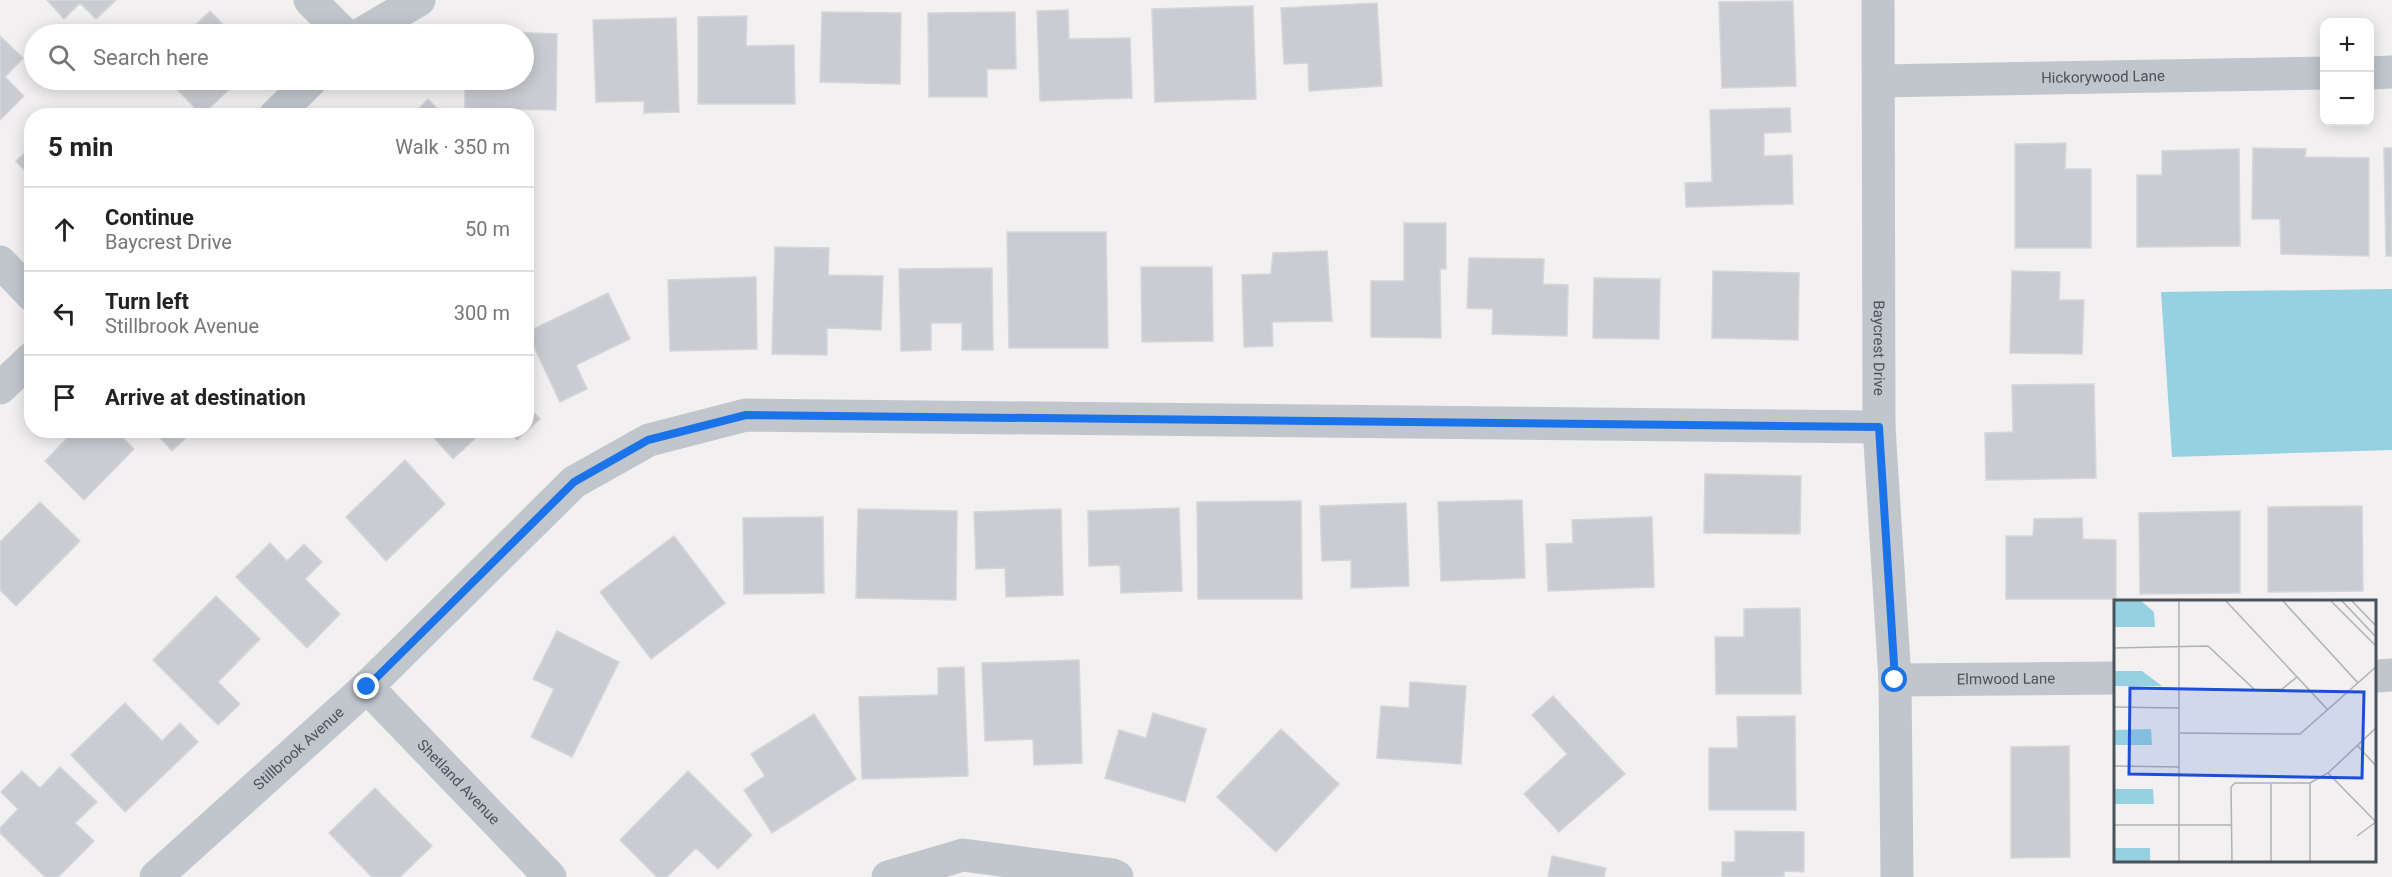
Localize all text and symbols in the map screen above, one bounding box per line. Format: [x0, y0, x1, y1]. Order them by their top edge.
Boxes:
map controls [2320, 18, 2374, 126]
button: + [2320, 18, 2374, 72]
search box [24, 24, 534, 90]
icon: search [45, 41, 78, 74]
text: Search here [93, 45, 209, 70]
street label: Hickorywood Lane [2041, 67, 2165, 87]
button: − [2320, 72, 2374, 126]
text: 5 min [48, 132, 113, 162]
text: Walk · 350 m [395, 135, 510, 159]
text: Continue [105, 205, 194, 230]
icon: ahead [48, 213, 81, 246]
text: 50 m [465, 217, 510, 241]
text: Baycrest Drive [105, 230, 232, 254]
text: Turn left [105, 289, 189, 314]
icon: left [48, 297, 81, 330]
street label: Baycrest Drive [1870, 300, 1888, 396]
text: 300 m [454, 301, 510, 325]
text: Stillbrook Avenue [105, 314, 259, 338]
icon: arrive [48, 381, 81, 414]
text: Arrive at destination [105, 385, 306, 410]
inset map [2114, 600, 2377, 862]
route start [1881, 666, 1907, 692]
street label: Elmwood Lane [1957, 670, 2055, 688]
route end [353, 673, 379, 699]
street label: Stillbrook Avenue [250, 703, 348, 794]
street label: Shetland Avenue [413, 736, 504, 828]

